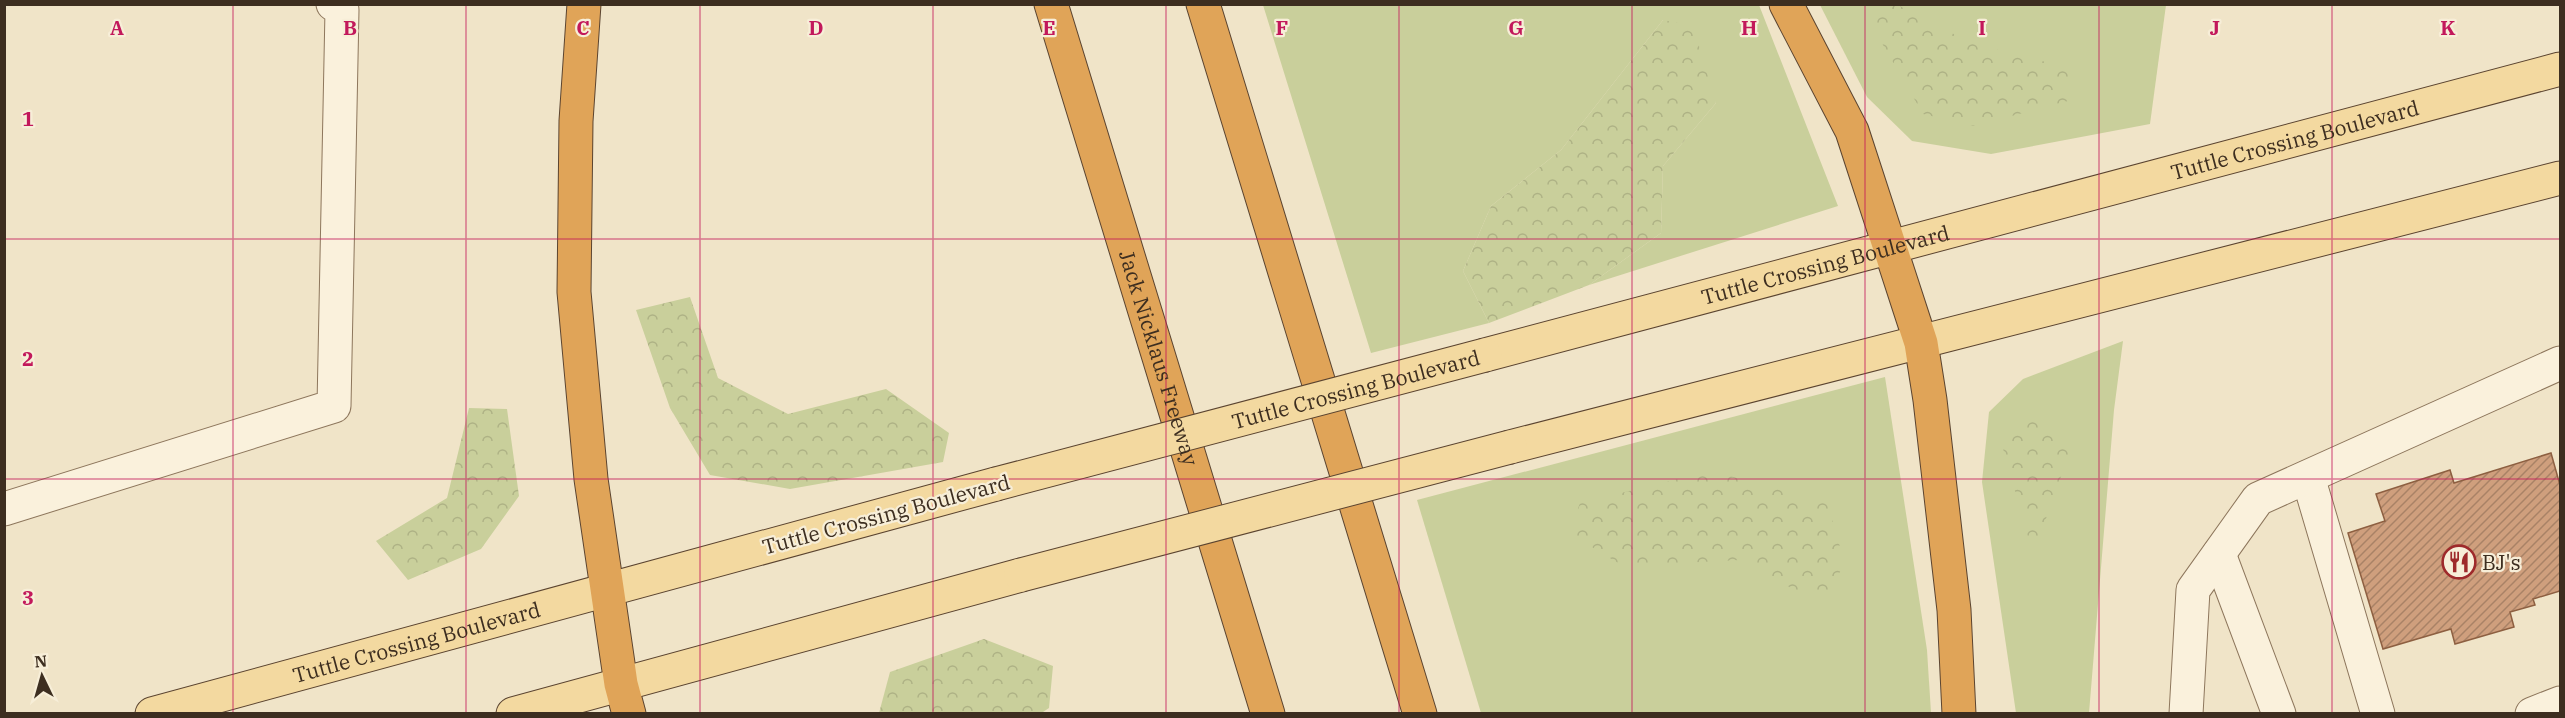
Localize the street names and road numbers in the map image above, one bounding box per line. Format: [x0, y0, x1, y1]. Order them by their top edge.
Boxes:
street label: Tuttle Crossing Boulevard [2168, 93, 2422, 186]
street label: Tuttle Crossing Boulevard [1698, 218, 1952, 311]
street label: Jack Nicklaus Freeway [1113, 247, 1205, 470]
street label: Tuttle Crossing Boulevard [1229, 343, 1483, 435]
street label: Tuttle Crossing Boulevard [759, 467, 1013, 561]
street label: Tuttle Crossing Boulevard [289, 595, 544, 689]

